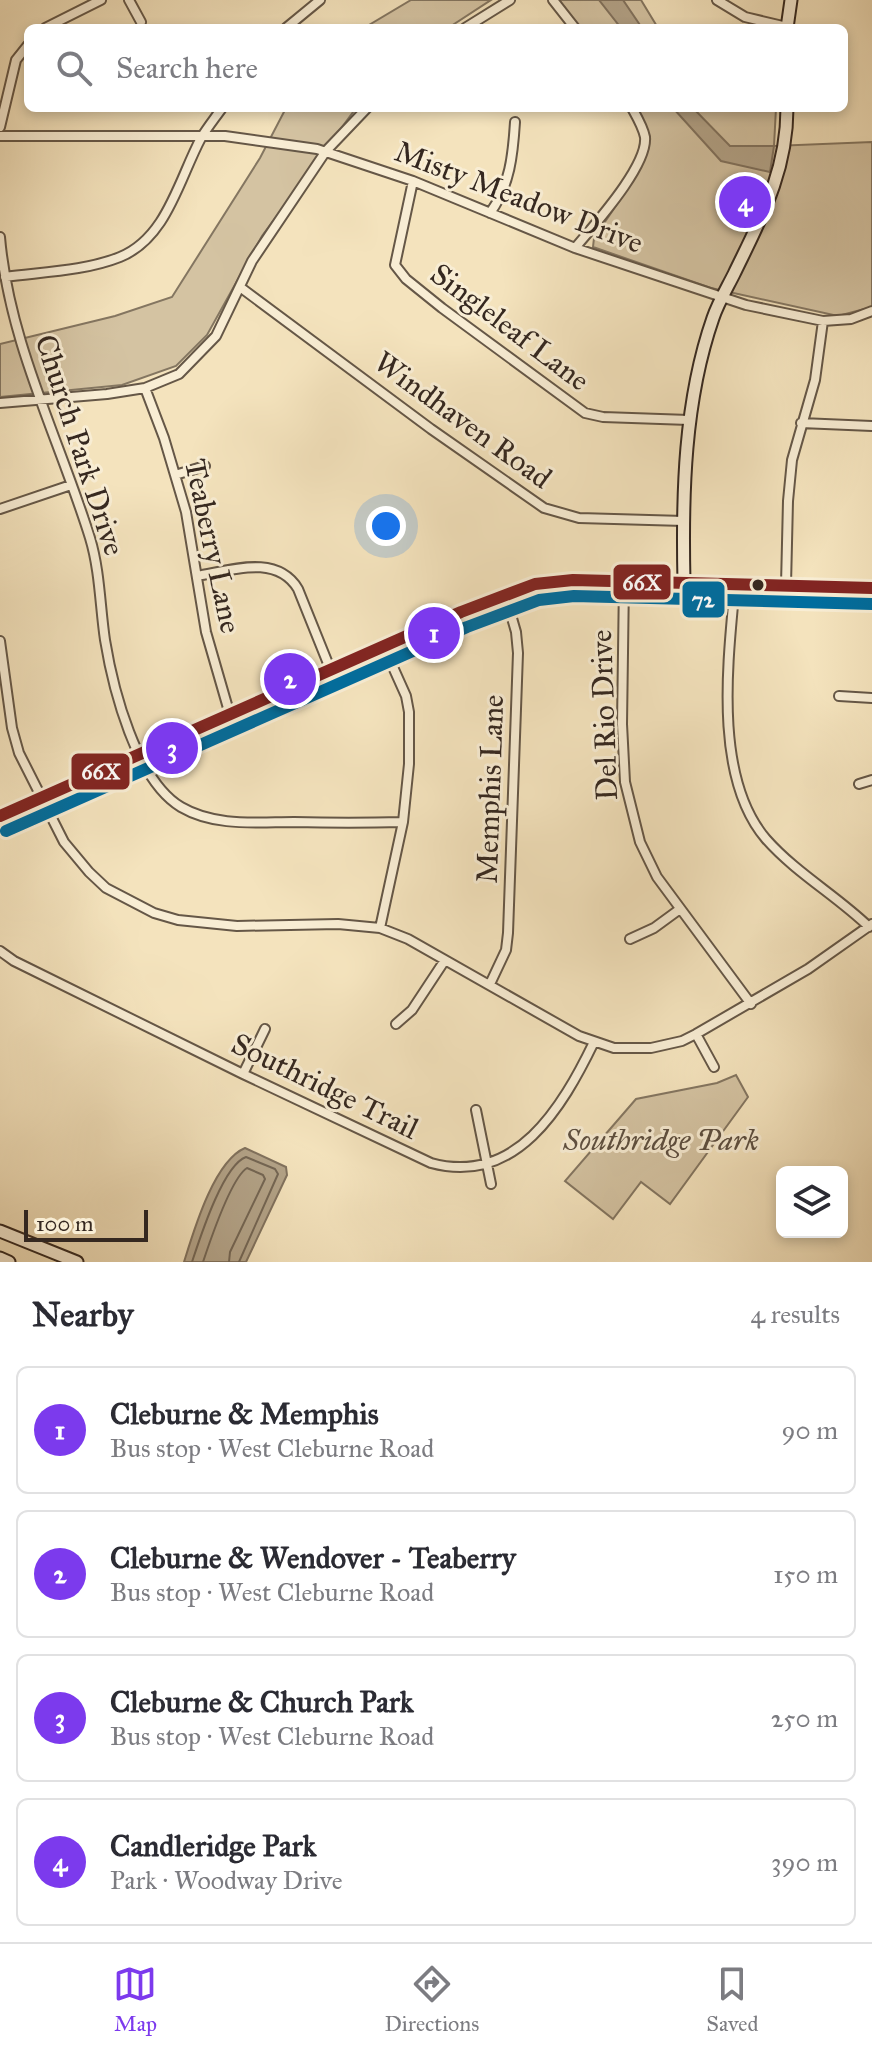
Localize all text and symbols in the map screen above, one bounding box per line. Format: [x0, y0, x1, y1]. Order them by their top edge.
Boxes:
search box [24, 24, 848, 112]
icon: search [52, 46, 96, 90]
text: Search here [116, 50, 258, 86]
street label: Misty Meadow Drive [390, 133, 648, 261]
pin: 4 [719, 172, 771, 232]
street label: Singleleaf Lane [423, 256, 597, 398]
street label: Church Park Drive [27, 330, 133, 560]
street label: Windhaven Road [367, 344, 559, 496]
street label: Teaberry Lane [177, 456, 249, 636]
your location [366, 506, 406, 546]
line badge: 66X [612, 563, 672, 601]
text: 66X [622, 569, 663, 596]
unlabelled marker [750, 577, 766, 593]
line badge: 72 [681, 580, 726, 619]
text: 72 [692, 586, 715, 613]
pin: 1 [408, 603, 460, 663]
street label: Del Rio Drive [583, 629, 625, 801]
pin: 2 [264, 649, 316, 709]
street label: Memphis Lane [469, 694, 511, 884]
pin: 3 [146, 718, 198, 778]
line badge: 66X [70, 752, 131, 791]
text: 66X [81, 758, 122, 785]
street label: Southridge Trail [226, 1025, 425, 1147]
park label: Southridge Park [562, 1122, 759, 1158]
map controls [776, 1166, 848, 1238]
button: layers [776, 1166, 848, 1238]
scale bar [24, 1206, 148, 1242]
text: 100 m [36, 1210, 93, 1237]
text: Nearby [32, 1294, 134, 1335]
text: 4 results [751, 1298, 840, 1330]
text: Cleburne & Memphis [110, 1396, 379, 1432]
text: 1 [55, 1414, 65, 1446]
text: 90 m [781, 1414, 838, 1446]
text: Bus stop · West Cleburne Road [110, 1432, 434, 1464]
text: Cleburne & Wendover - Teaberry [110, 1540, 516, 1576]
text: 2 [54, 1558, 66, 1590]
text: 150 m [773, 1558, 838, 1590]
text: Bus stop · West Cleburne Road [110, 1576, 434, 1608]
text: Cleburne & Church Park [110, 1684, 414, 1720]
text: 3 [55, 1702, 65, 1734]
text: 250 m [771, 1702, 838, 1734]
text: Bus stop · West Cleburne Road [110, 1720, 434, 1752]
text: Candleridge Park [110, 1828, 317, 1864]
text: 4 [53, 1846, 67, 1878]
text: 390 m [771, 1846, 838, 1878]
text: Park · Woodway Drive [110, 1864, 343, 1896]
tab: Map [113, 1962, 157, 2037]
tab: Directions [384, 1962, 479, 2037]
tab: Saved [706, 1962, 758, 2037]

